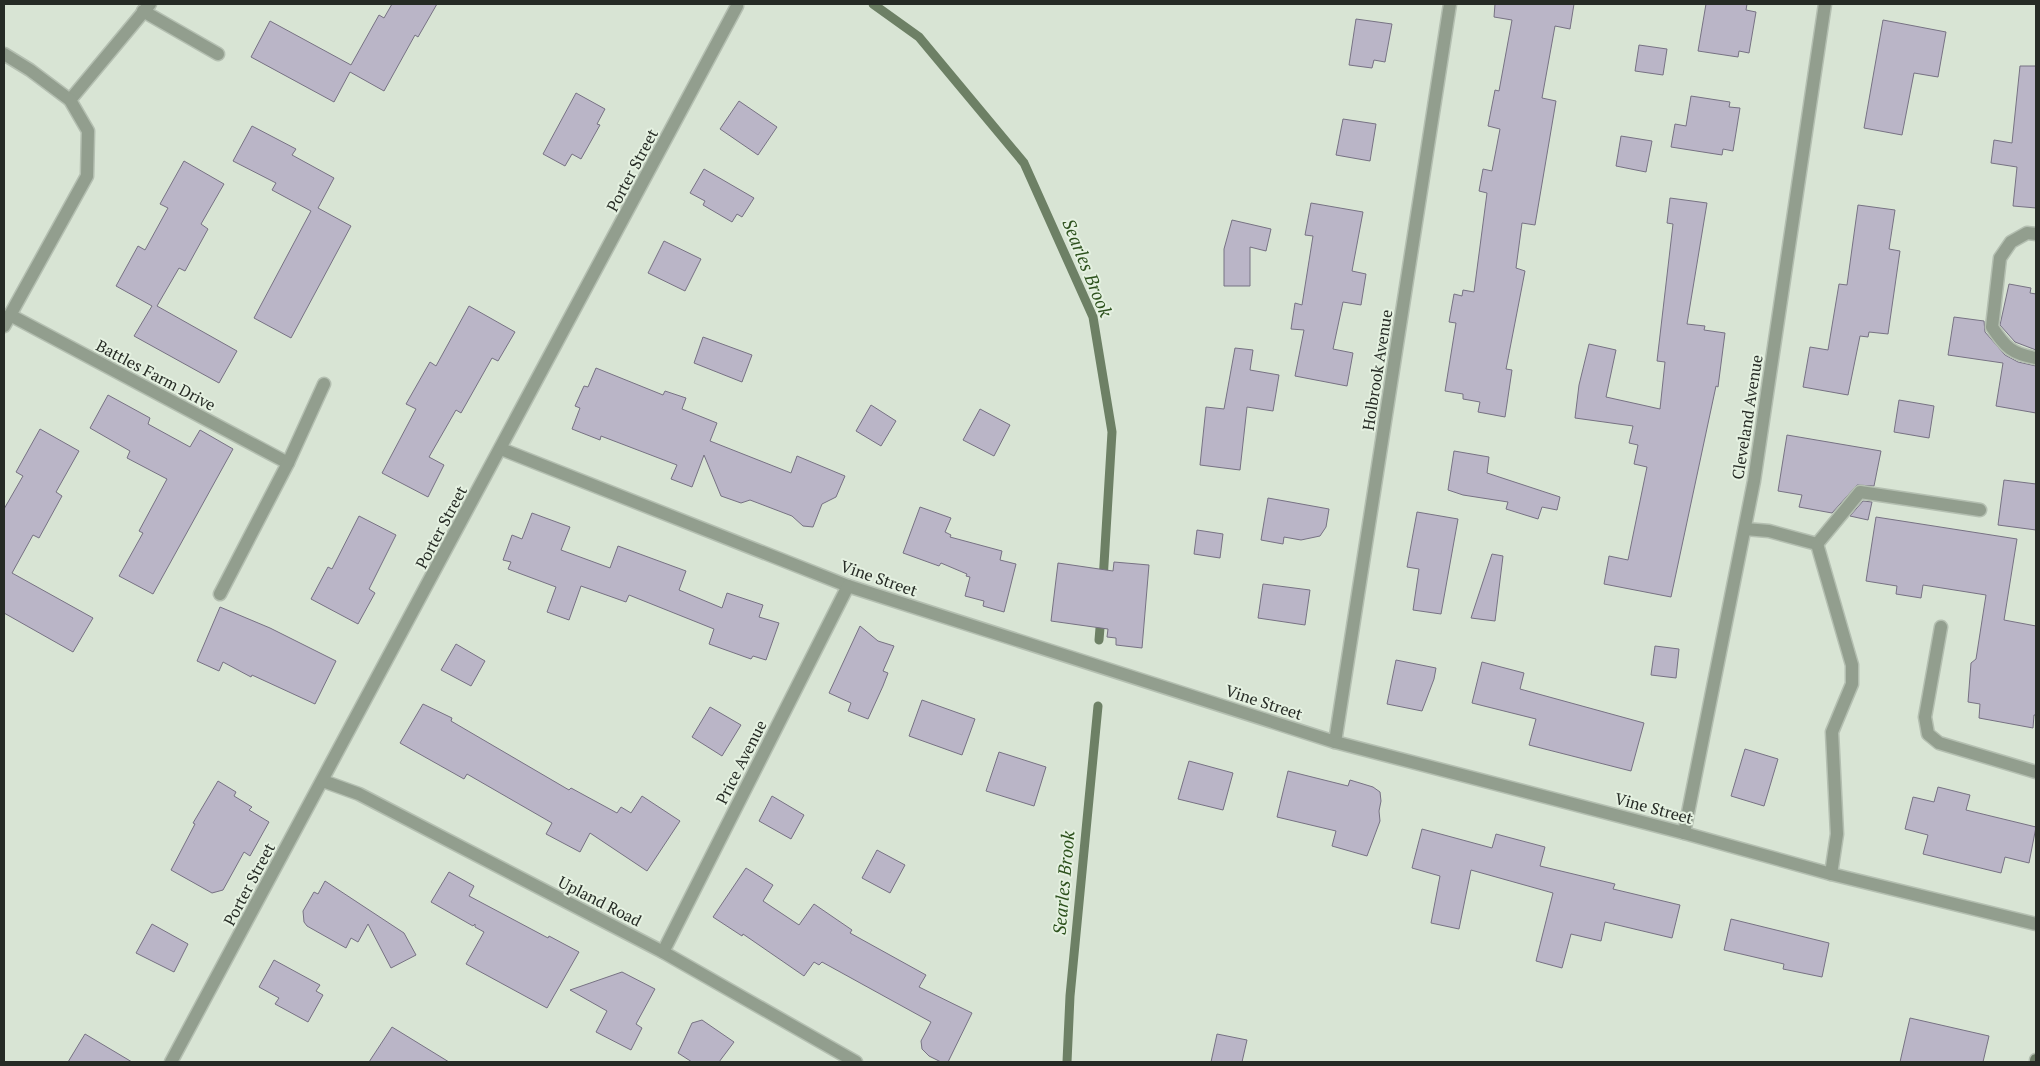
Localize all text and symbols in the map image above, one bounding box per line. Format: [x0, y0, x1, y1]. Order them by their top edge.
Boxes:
street label: Porter Street [601, 125, 663, 215]
water label: Searles Brook [1057, 215, 1119, 321]
street label: Holbrook Avenue [1357, 308, 1397, 432]
street label: Battles Farm Drive [92, 334, 220, 416]
street label: Cleveland Avenue [1726, 353, 1768, 481]
street label: Porter Street [410, 482, 472, 572]
street label: Vine Street [838, 555, 920, 601]
street label: Vine Street [1223, 679, 1305, 725]
street label: Price Avenue [710, 716, 772, 808]
street label: Vine Street [1613, 787, 1695, 829]
water label: Searles Brook [1047, 830, 1080, 936]
street label: Porter Street [218, 839, 280, 929]
street label: Upland Road [555, 871, 645, 931]

